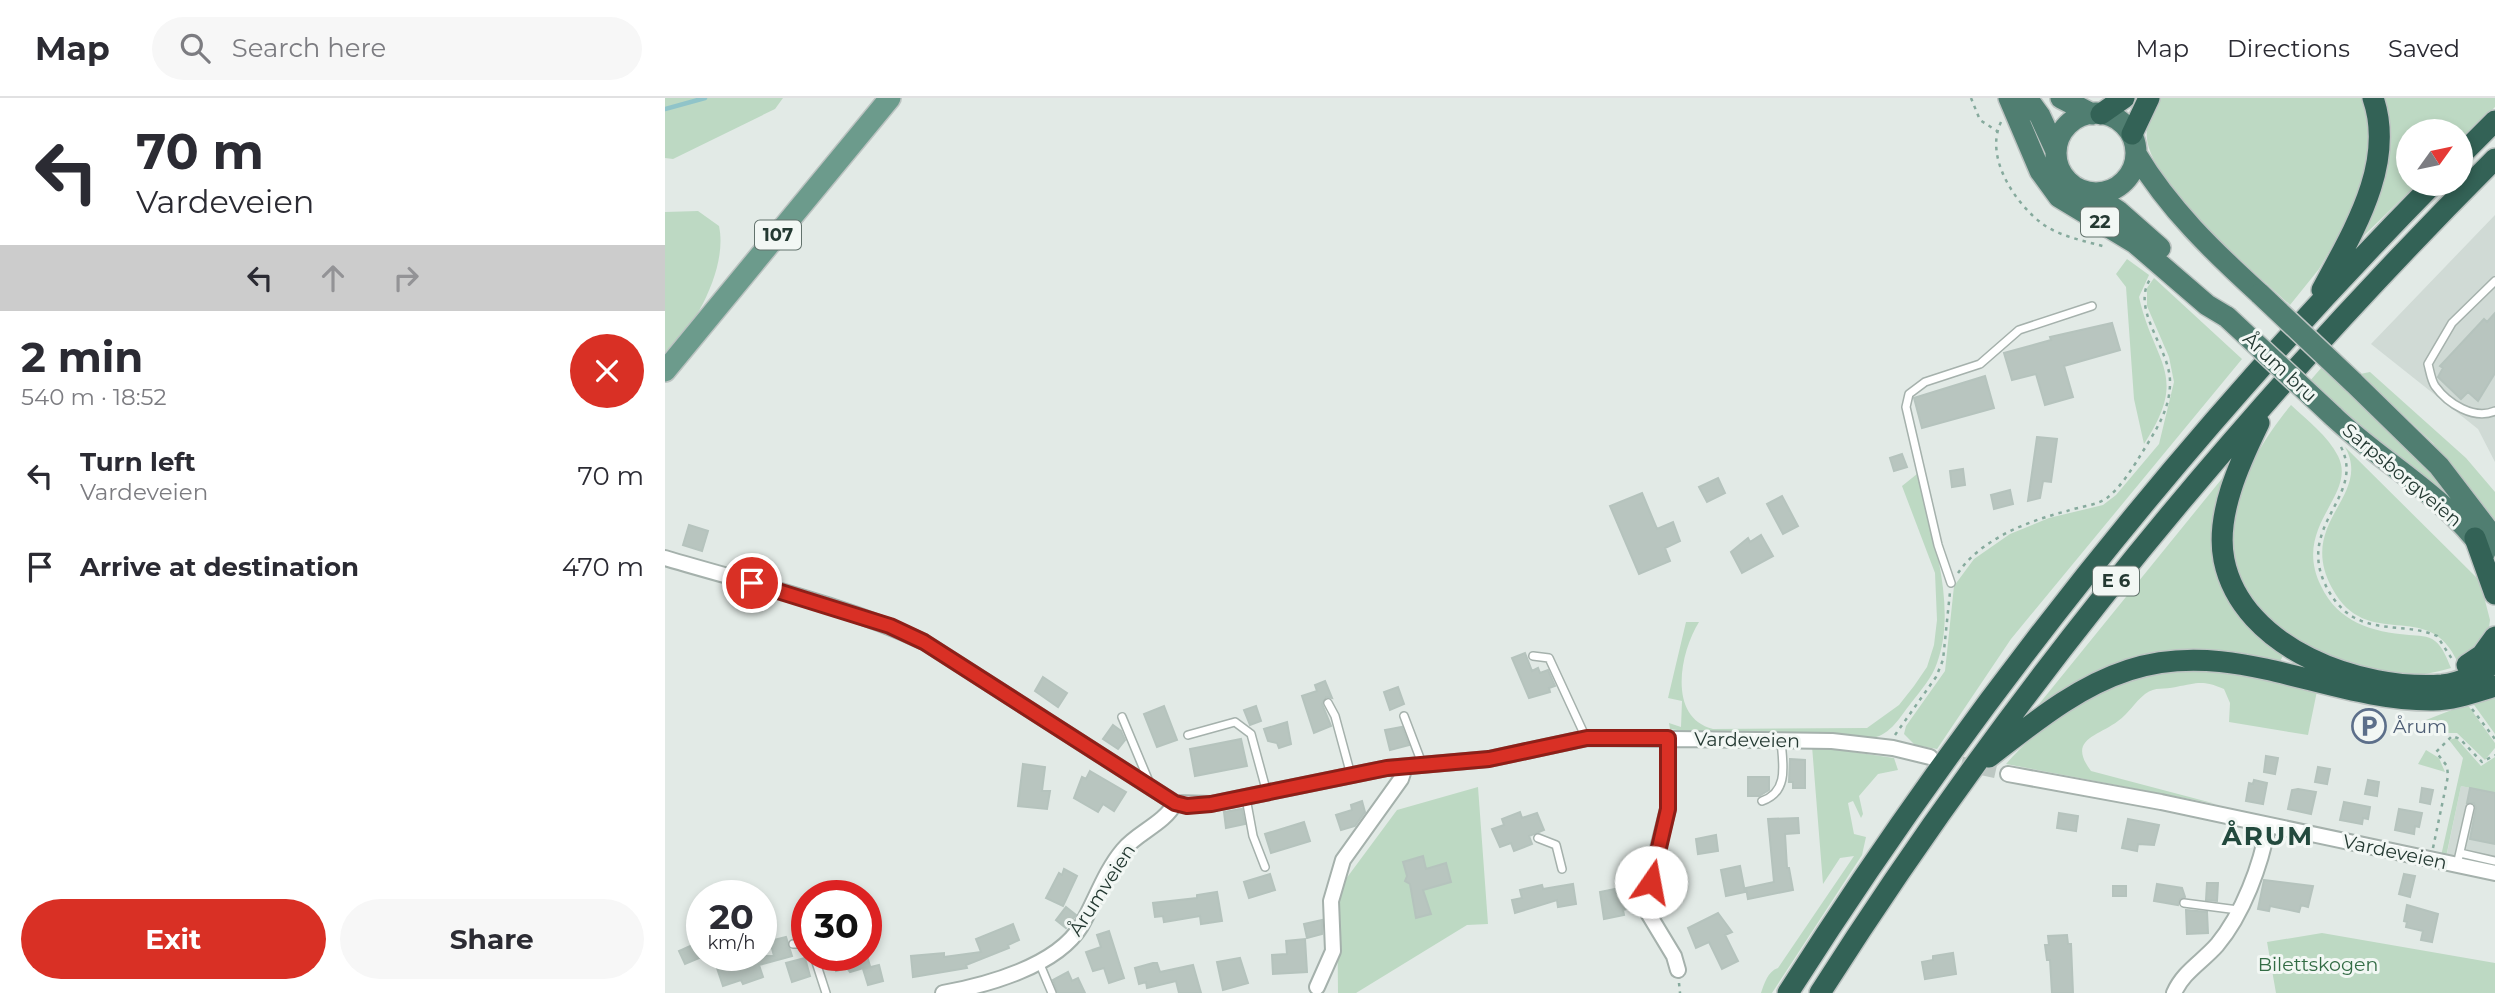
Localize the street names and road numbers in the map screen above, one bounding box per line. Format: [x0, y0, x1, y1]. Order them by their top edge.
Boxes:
road number: 22 [2081, 208, 2119, 237]
road number: 107 [755, 220, 801, 250]
street label: Årum bru [2238, 327, 2322, 407]
street label: Sarpsborgveien [2338, 418, 2466, 532]
road number: E 6 [2093, 566, 2139, 596]
street label: Vardeveien [1694, 728, 1800, 752]
street label: Vardeveien [2341, 830, 2449, 874]
street label: Årumveien [1064, 840, 1140, 940]

